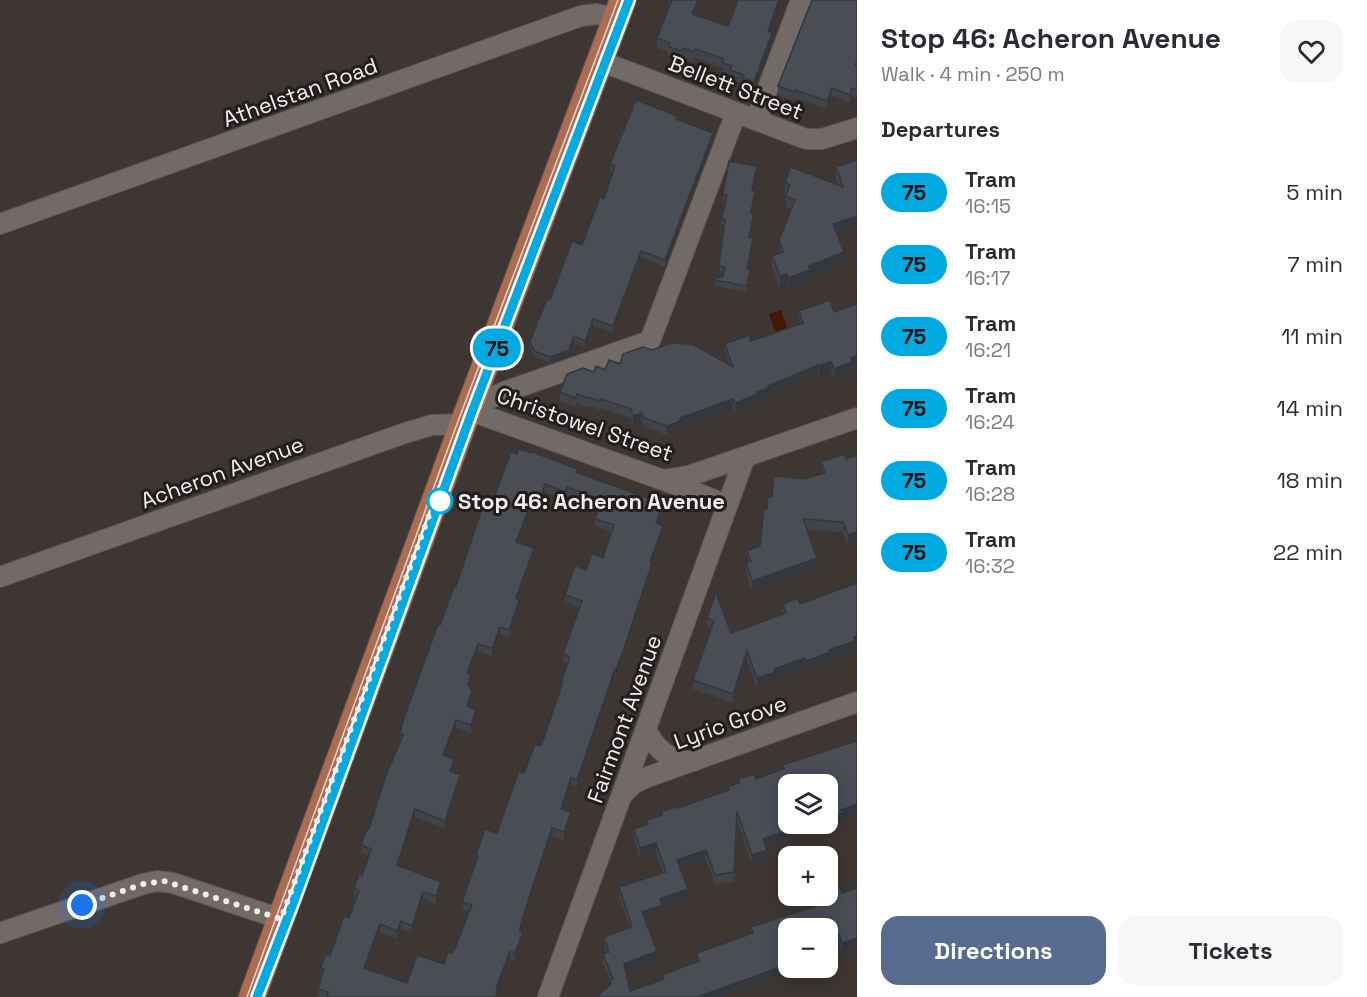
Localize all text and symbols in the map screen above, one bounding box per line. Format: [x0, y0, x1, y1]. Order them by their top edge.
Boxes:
text: Stop 46: Acheron Avenue [881, 20, 1221, 56]
button: heart [1280, 20, 1343, 83]
street label: Bellett Street [665, 49, 807, 125]
street label: Athelstan Road [219, 51, 381, 133]
text: Walk · 4 min · 250 m [881, 61, 1065, 87]
text: Departures [881, 115, 1000, 143]
text: Tram [965, 165, 1016, 193]
text: 5 min [1286, 178, 1343, 206]
text: 75 [902, 179, 926, 206]
text: 16:15 [965, 193, 1011, 219]
text: Tram [965, 237, 1016, 265]
text: 7 min [1287, 250, 1343, 278]
text: 75 [902, 251, 926, 278]
text: 16:17 [965, 265, 1010, 291]
text: Tram [965, 309, 1016, 337]
text: 11 min [1281, 322, 1343, 350]
text: 75 [902, 323, 926, 350]
line badge: 75 [470, 328, 524, 368]
text: 75 [485, 335, 509, 362]
text: 16:21 [965, 337, 1011, 363]
street label: Christowel Street [493, 381, 677, 467]
text: Tram [965, 381, 1016, 409]
text: 14 min [1277, 394, 1343, 422]
text: 75 [902, 395, 926, 422]
text: 16:24 [965, 409, 1015, 435]
street label: Acheron Avenue [137, 430, 307, 514]
text: Tram [965, 453, 1016, 481]
text: 18 min [1277, 466, 1343, 494]
text: 75 [902, 467, 926, 494]
text: 16:28 [965, 481, 1015, 507]
place label: Stop 46: Acheron Avenue [458, 487, 725, 515]
marker: Stop 46: Acheron Avenue [427, 488, 453, 514]
text: Tram [965, 525, 1016, 553]
text: 22 min [1273, 538, 1343, 566]
text: 75 [902, 539, 926, 566]
text: 16:32 [965, 553, 1015, 579]
street label: Fairmont Avenue [581, 631, 667, 807]
street label: Lyric Grove [670, 689, 790, 755]
map controls [778, 774, 838, 978]
button: layers [778, 774, 838, 834]
button: + [778, 846, 838, 906]
your location [67, 890, 97, 920]
button: Directions [881, 916, 1106, 985]
button: Tickets [1118, 916, 1343, 985]
button: − [778, 918, 838, 978]

